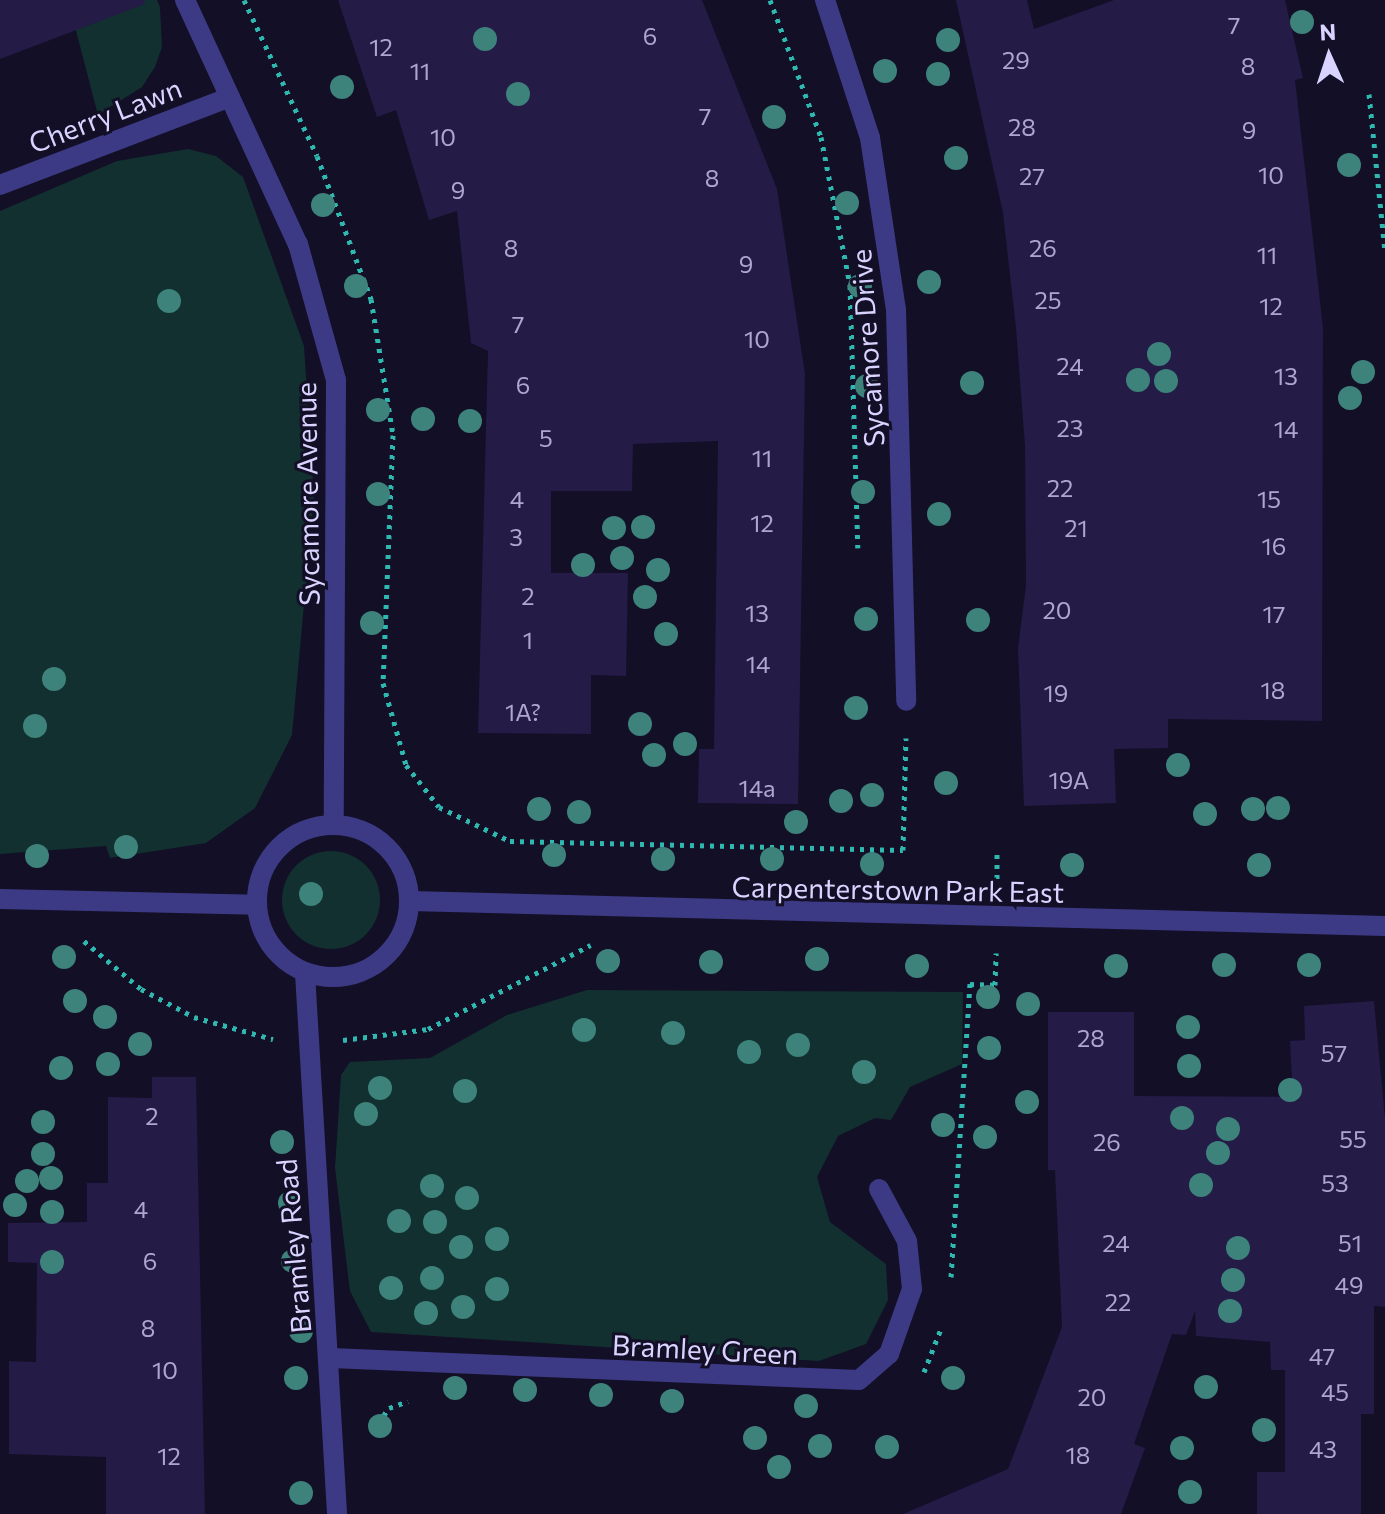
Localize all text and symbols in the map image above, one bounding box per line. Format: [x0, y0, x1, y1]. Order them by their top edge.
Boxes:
house number: 7 [1228, 11, 1240, 39]
north arrow [1289, 16, 1369, 96]
text: N [1319, 18, 1337, 45]
house number: 6 [643, 22, 657, 50]
house number: 12 [369, 33, 393, 61]
house number: 29 [1002, 46, 1030, 74]
house number: 8 [1241, 52, 1255, 80]
house number: 11 [410, 57, 430, 85]
street label: Cherry Lawn [24, 70, 186, 160]
house number: 7 [699, 102, 711, 130]
house number: 28 [1008, 113, 1036, 141]
house number: 9 [1242, 116, 1256, 144]
house number: 10 [430, 123, 456, 151]
house number: 10 [1258, 161, 1284, 189]
house number: 27 [1019, 162, 1045, 190]
house number: 8 [705, 164, 719, 192]
house number: 9 [451, 176, 465, 204]
house number: 8 [504, 234, 518, 262]
house number: 26 [1029, 234, 1057, 262]
house number: 11 [1257, 241, 1277, 269]
street label: Sycamore Drive [843, 248, 891, 448]
house number: 9 [739, 250, 753, 278]
house number: 25 [1034, 286, 1062, 314]
house number: 12 [1259, 292, 1283, 320]
house number: 7 [512, 310, 524, 338]
house number: 10 [744, 325, 770, 353]
house number: 24 [1056, 352, 1084, 380]
house number: 13 [1274, 362, 1298, 390]
house number: 6 [516, 371, 530, 399]
street label: Sycamore Avenue [288, 382, 326, 606]
house number: 23 [1057, 414, 1083, 442]
house number: 14 [1274, 415, 1298, 443]
house number: 5 [539, 424, 553, 452]
house number: 11 [752, 444, 772, 472]
house number: 22 [1047, 474, 1073, 502]
house number: 4 [510, 485, 524, 513]
house number: 15 [1257, 485, 1281, 513]
house number: 12 [750, 509, 774, 537]
house number: 21 [1064, 514, 1088, 542]
house number: 3 [509, 523, 523, 551]
house number: 16 [1262, 532, 1286, 560]
house number: 2 [521, 582, 535, 610]
house number: 20 [1043, 596, 1071, 624]
house number: 13 [745, 599, 769, 627]
house number: 17 [1263, 600, 1285, 628]
house number: 1 [523, 626, 533, 654]
house number: 14 [746, 650, 770, 678]
house number: 18 [1261, 676, 1285, 704]
house number: 19 [1044, 679, 1068, 707]
house number: 1A? [505, 698, 541, 726]
house number: 19A [1049, 766, 1089, 794]
house number: 14a [738, 774, 776, 802]
street label: Carpenterstown Park East [731, 869, 1065, 909]
house number: 28 [1077, 1024, 1105, 1052]
house number: 57 [1321, 1039, 1347, 1067]
house number: 2 [145, 1102, 159, 1130]
house number: 55 [1339, 1125, 1367, 1153]
house number: 26 [1093, 1128, 1121, 1156]
street label: Bramley Road [269, 1157, 317, 1335]
house number: 53 [1321, 1169, 1349, 1197]
house number: 4 [134, 1195, 148, 1223]
house number: 24 [1102, 1229, 1130, 1257]
house number: 51 [1338, 1229, 1362, 1257]
house number: 6 [143, 1247, 157, 1275]
house number: 49 [1335, 1271, 1363, 1299]
house number: 22 [1105, 1288, 1131, 1316]
house number: 8 [141, 1314, 155, 1342]
street label: Bramley Green [611, 1327, 799, 1371]
house number: 47 [1309, 1342, 1335, 1370]
house number: 10 [152, 1356, 178, 1384]
house number: 45 [1321, 1378, 1349, 1406]
house number: 20 [1078, 1383, 1106, 1411]
house number: 43 [1309, 1435, 1337, 1463]
house number: 18 [1066, 1441, 1090, 1469]
house number: 12 [157, 1442, 181, 1470]

